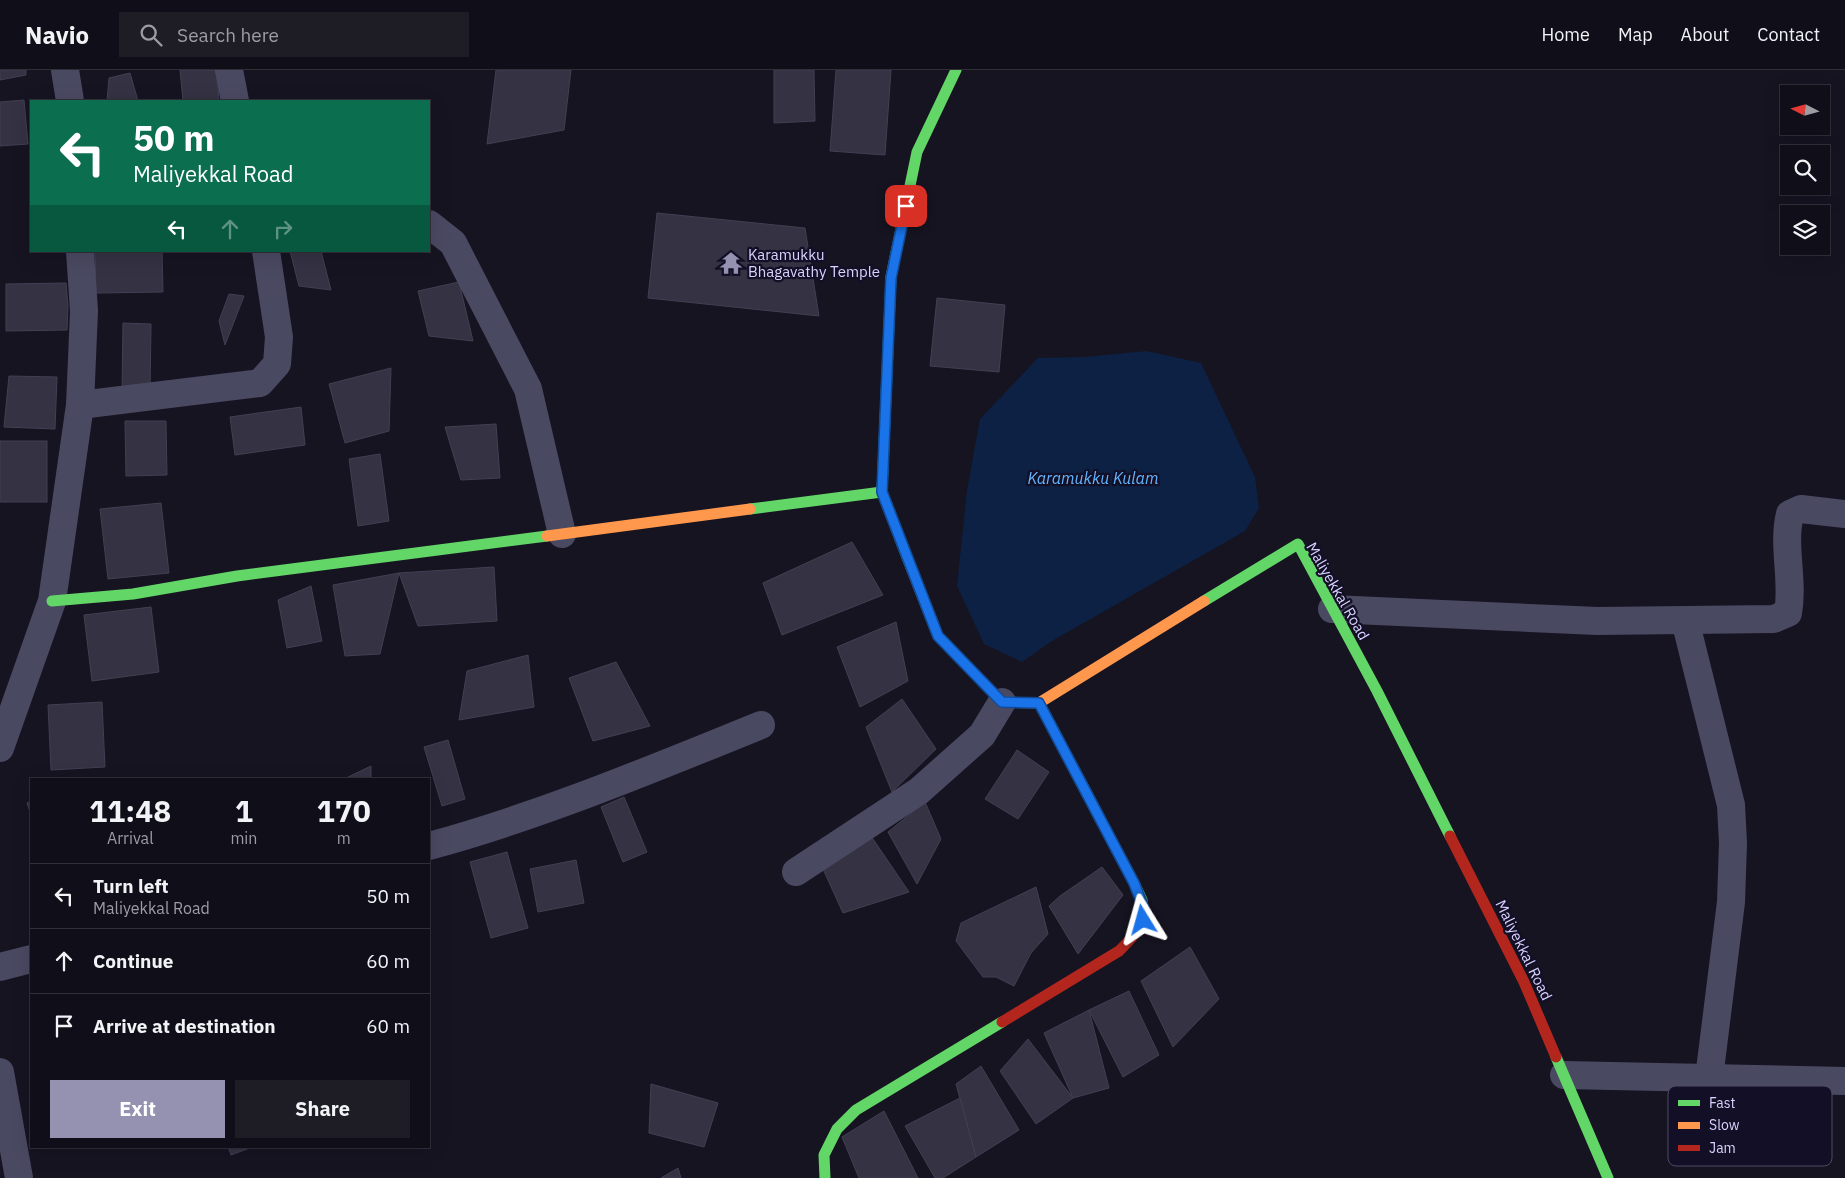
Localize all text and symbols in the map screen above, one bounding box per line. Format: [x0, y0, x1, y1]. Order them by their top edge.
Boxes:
search box [119, 12, 469, 57]
text: Navio [25, 19, 89, 51]
icon: search [137, 21, 165, 49]
text: Search here [177, 23, 279, 47]
text: Home [1542, 23, 1590, 46]
text: Map [1618, 23, 1653, 46]
text: About [1681, 23, 1729, 46]
text: Contact [1757, 23, 1820, 46]
north arrow [1780, 85, 1830, 135]
map controls [1780, 85, 1830, 255]
text: 50 m [133, 115, 215, 161]
icon: left [50, 120, 115, 185]
button: search [1780, 145, 1830, 195]
text: Maliyekkal Road [133, 159, 294, 188]
pin [885, 185, 927, 227]
icon: arrive [892, 192, 920, 220]
button: layers [1780, 205, 1830, 255]
icon: left [163, 215, 191, 243]
icon: ahead [216, 215, 244, 243]
icon: right [269, 215, 297, 243]
place label: Karamukku Bhagavathy Temple [748, 245, 880, 281]
temple icon: Karamukku Bhagavathy Temple [718, 250, 744, 276]
water label: Karamukku Kulam [1028, 468, 1158, 488]
street label: Maliyekkal Road [1302, 539, 1374, 643]
text: 11:48 [89, 791, 171, 830]
text: 1 [235, 791, 253, 830]
text: 170 [317, 791, 371, 830]
text: Arrival [107, 828, 154, 848]
text: min [230, 828, 257, 848]
text: m [337, 828, 351, 848]
text: Turn left [93, 874, 169, 898]
icon: left [50, 882, 78, 910]
text: 50 m [366, 884, 410, 908]
position arrow [1116, 893, 1168, 945]
street label: Maliyekkal Road [1491, 897, 1557, 1003]
text: Maliyekkal Road [93, 898, 210, 918]
icon: ahead [50, 947, 78, 975]
text: Continue [93, 949, 173, 973]
text: 60 m [366, 949, 410, 973]
icon: arrive [50, 1012, 78, 1040]
text: Arrive at destination [93, 1014, 276, 1038]
text: 60 m [366, 1014, 410, 1038]
button: Exit [50, 1080, 225, 1138]
button: Share [235, 1080, 410, 1138]
legend [1668, 1086, 1832, 1166]
text: Fast [1709, 1094, 1735, 1112]
text: Slow [1709, 1116, 1740, 1134]
text: Jam [1709, 1139, 1736, 1157]

